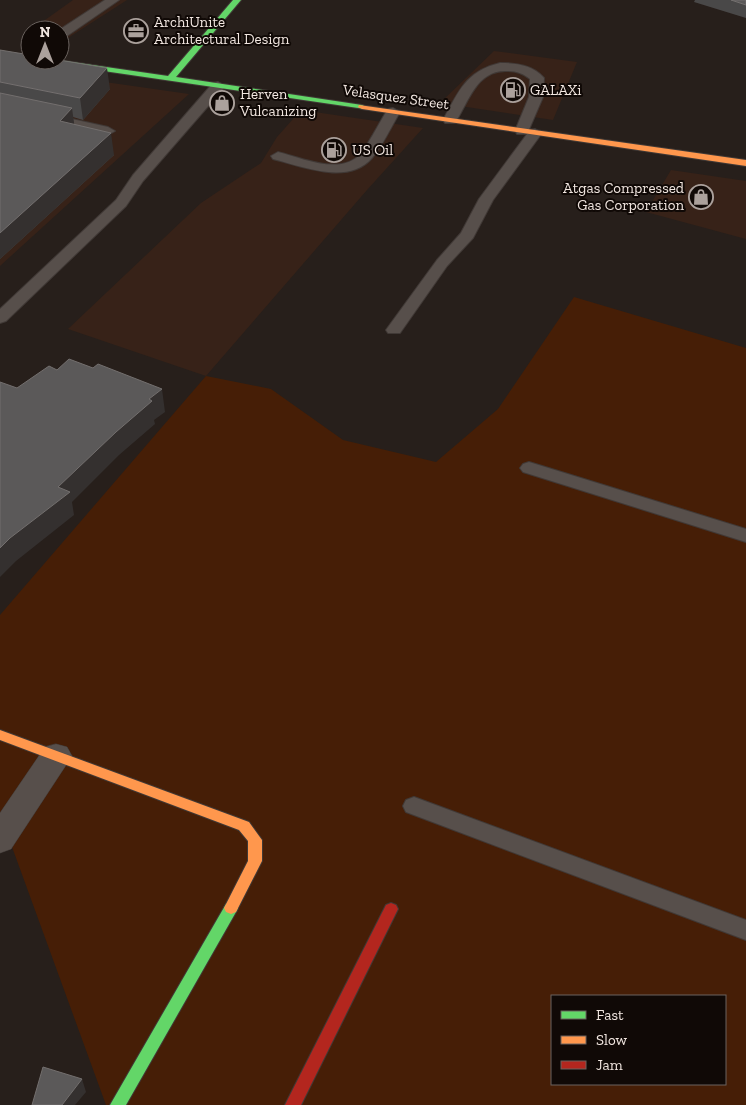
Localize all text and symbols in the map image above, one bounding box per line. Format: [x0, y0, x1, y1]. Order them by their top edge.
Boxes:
place label: ArchiUnite Architectural Design [154, 13, 290, 48]
office icon: ArchiUnite Architectural Design [123, 18, 149, 44]
north arrow [20, 20, 70, 70]
text: N [40, 24, 51, 41]
fuel station icon: GALAXi [500, 77, 526, 103]
street label: Velasquez Street [341, 81, 451, 113]
place label: GALAXi [530, 81, 582, 99]
place label: Herven Vulcanizing [239, 85, 317, 120]
shop icon: Herven Vulcanizing [209, 90, 235, 116]
fuel station icon: US Oil [321, 137, 347, 163]
place label: US Oil [352, 141, 393, 159]
place label: Atgas Compressed Gas Corporation [563, 179, 685, 214]
shop icon: Atgas Compressed Gas Corporation [688, 184, 714, 210]
legend [551, 995, 726, 1085]
text: Fast [596, 1006, 624, 1024]
text: Slow [596, 1031, 628, 1049]
text: Jam [596, 1056, 623, 1074]

